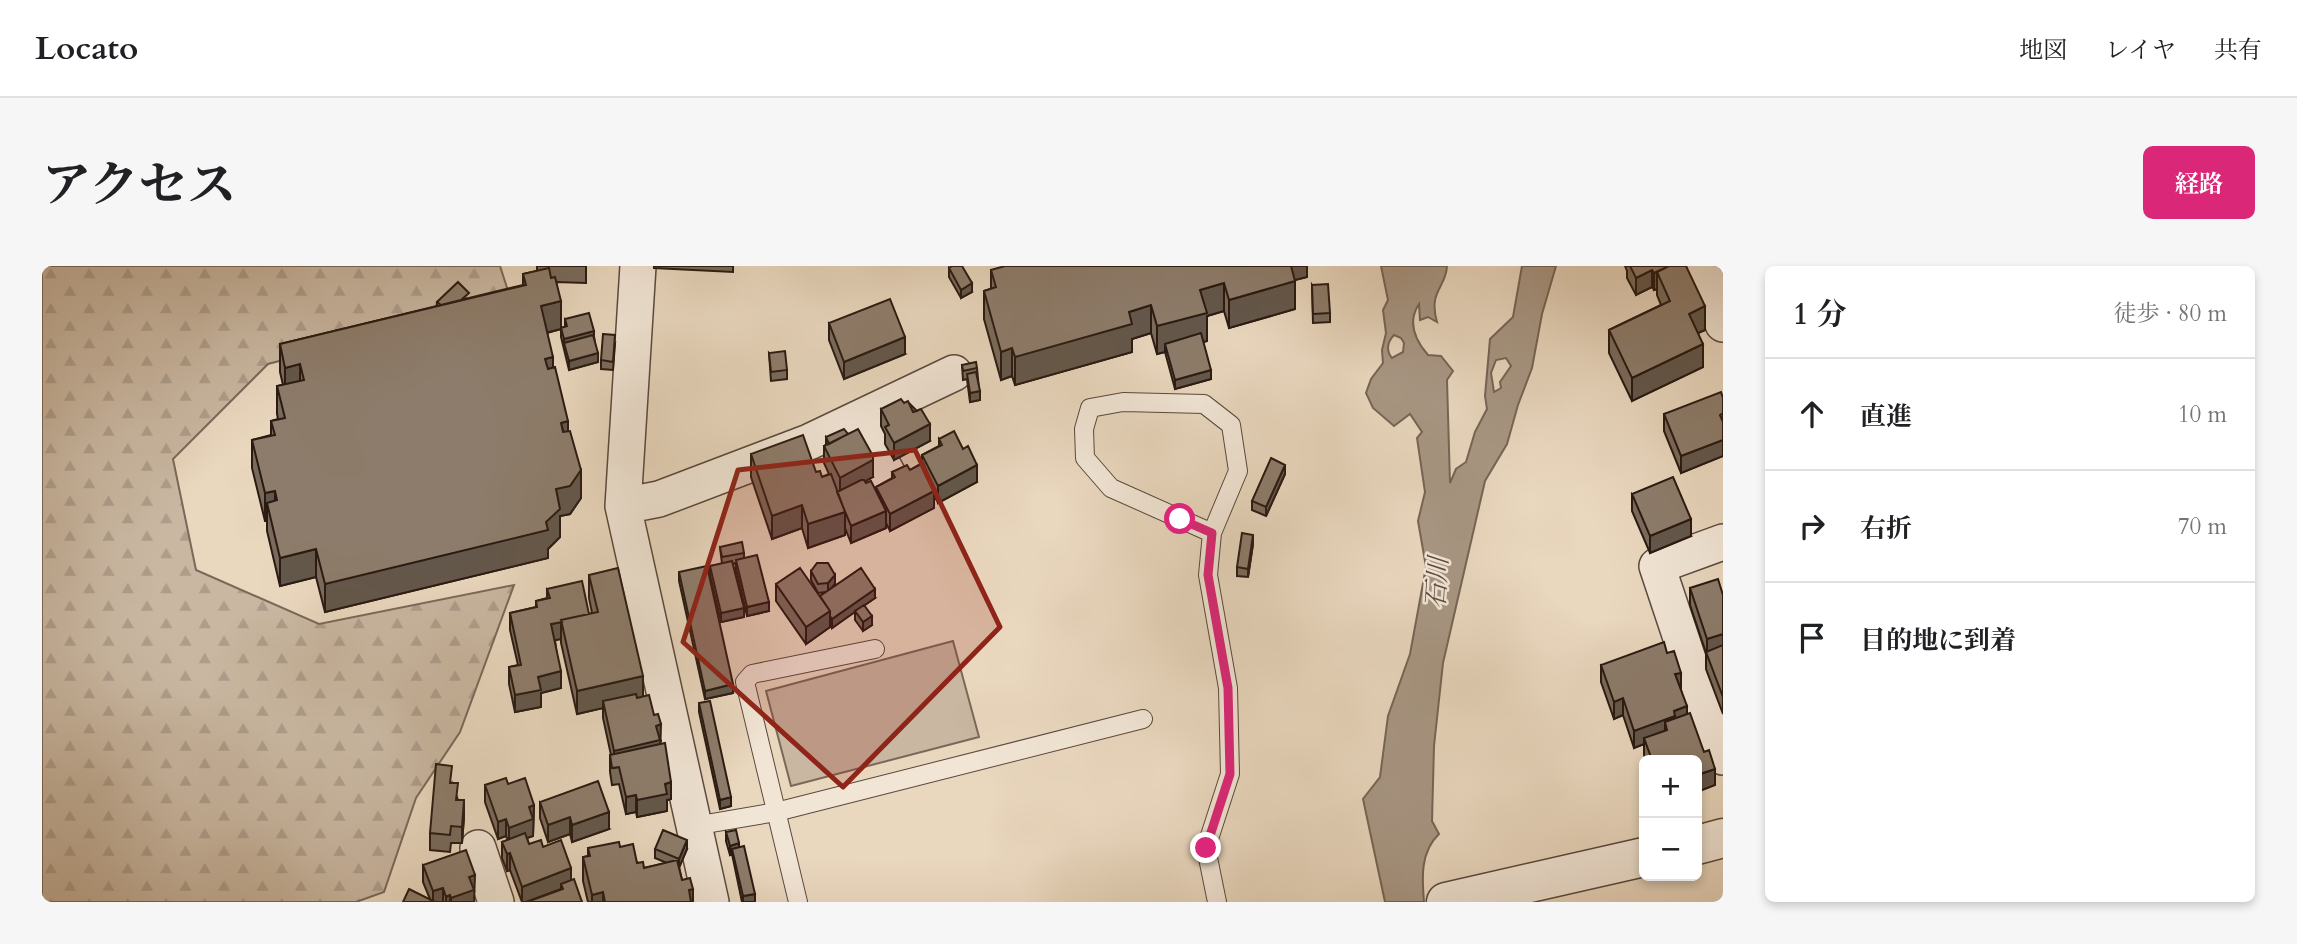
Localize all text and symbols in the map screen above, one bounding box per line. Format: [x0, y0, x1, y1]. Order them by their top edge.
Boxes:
text: Locato [35, 26, 138, 71]
text: 地図 [2019, 34, 2067, 67]
text: レイヤ [2105, 34, 2176, 67]
text: 共有 [2214, 34, 2262, 67]
button: 経路 [2143, 146, 2255, 219]
text: アクセス [42, 152, 237, 219]
text: 1 分 [1793, 294, 1846, 335]
text: 徒歩 · 80 m [2114, 298, 2227, 329]
icon: ahead [1793, 395, 1831, 433]
text: 直進 [1860, 399, 1912, 434]
text: 10 m [2178, 399, 2227, 430]
route start [1164, 503, 1195, 534]
icon: right [1793, 507, 1831, 545]
text: 右折 [1860, 511, 1912, 546]
text: 70 m [2178, 511, 2227, 542]
water label: 石川 [1418, 553, 1456, 610]
icon: arrive [1793, 619, 1831, 657]
text: 目的地に到着 [1860, 623, 2016, 658]
map controls [1639, 755, 1702, 881]
button: + [1639, 755, 1702, 818]
button: − [1639, 818, 1702, 881]
route end [1190, 832, 1221, 863]

